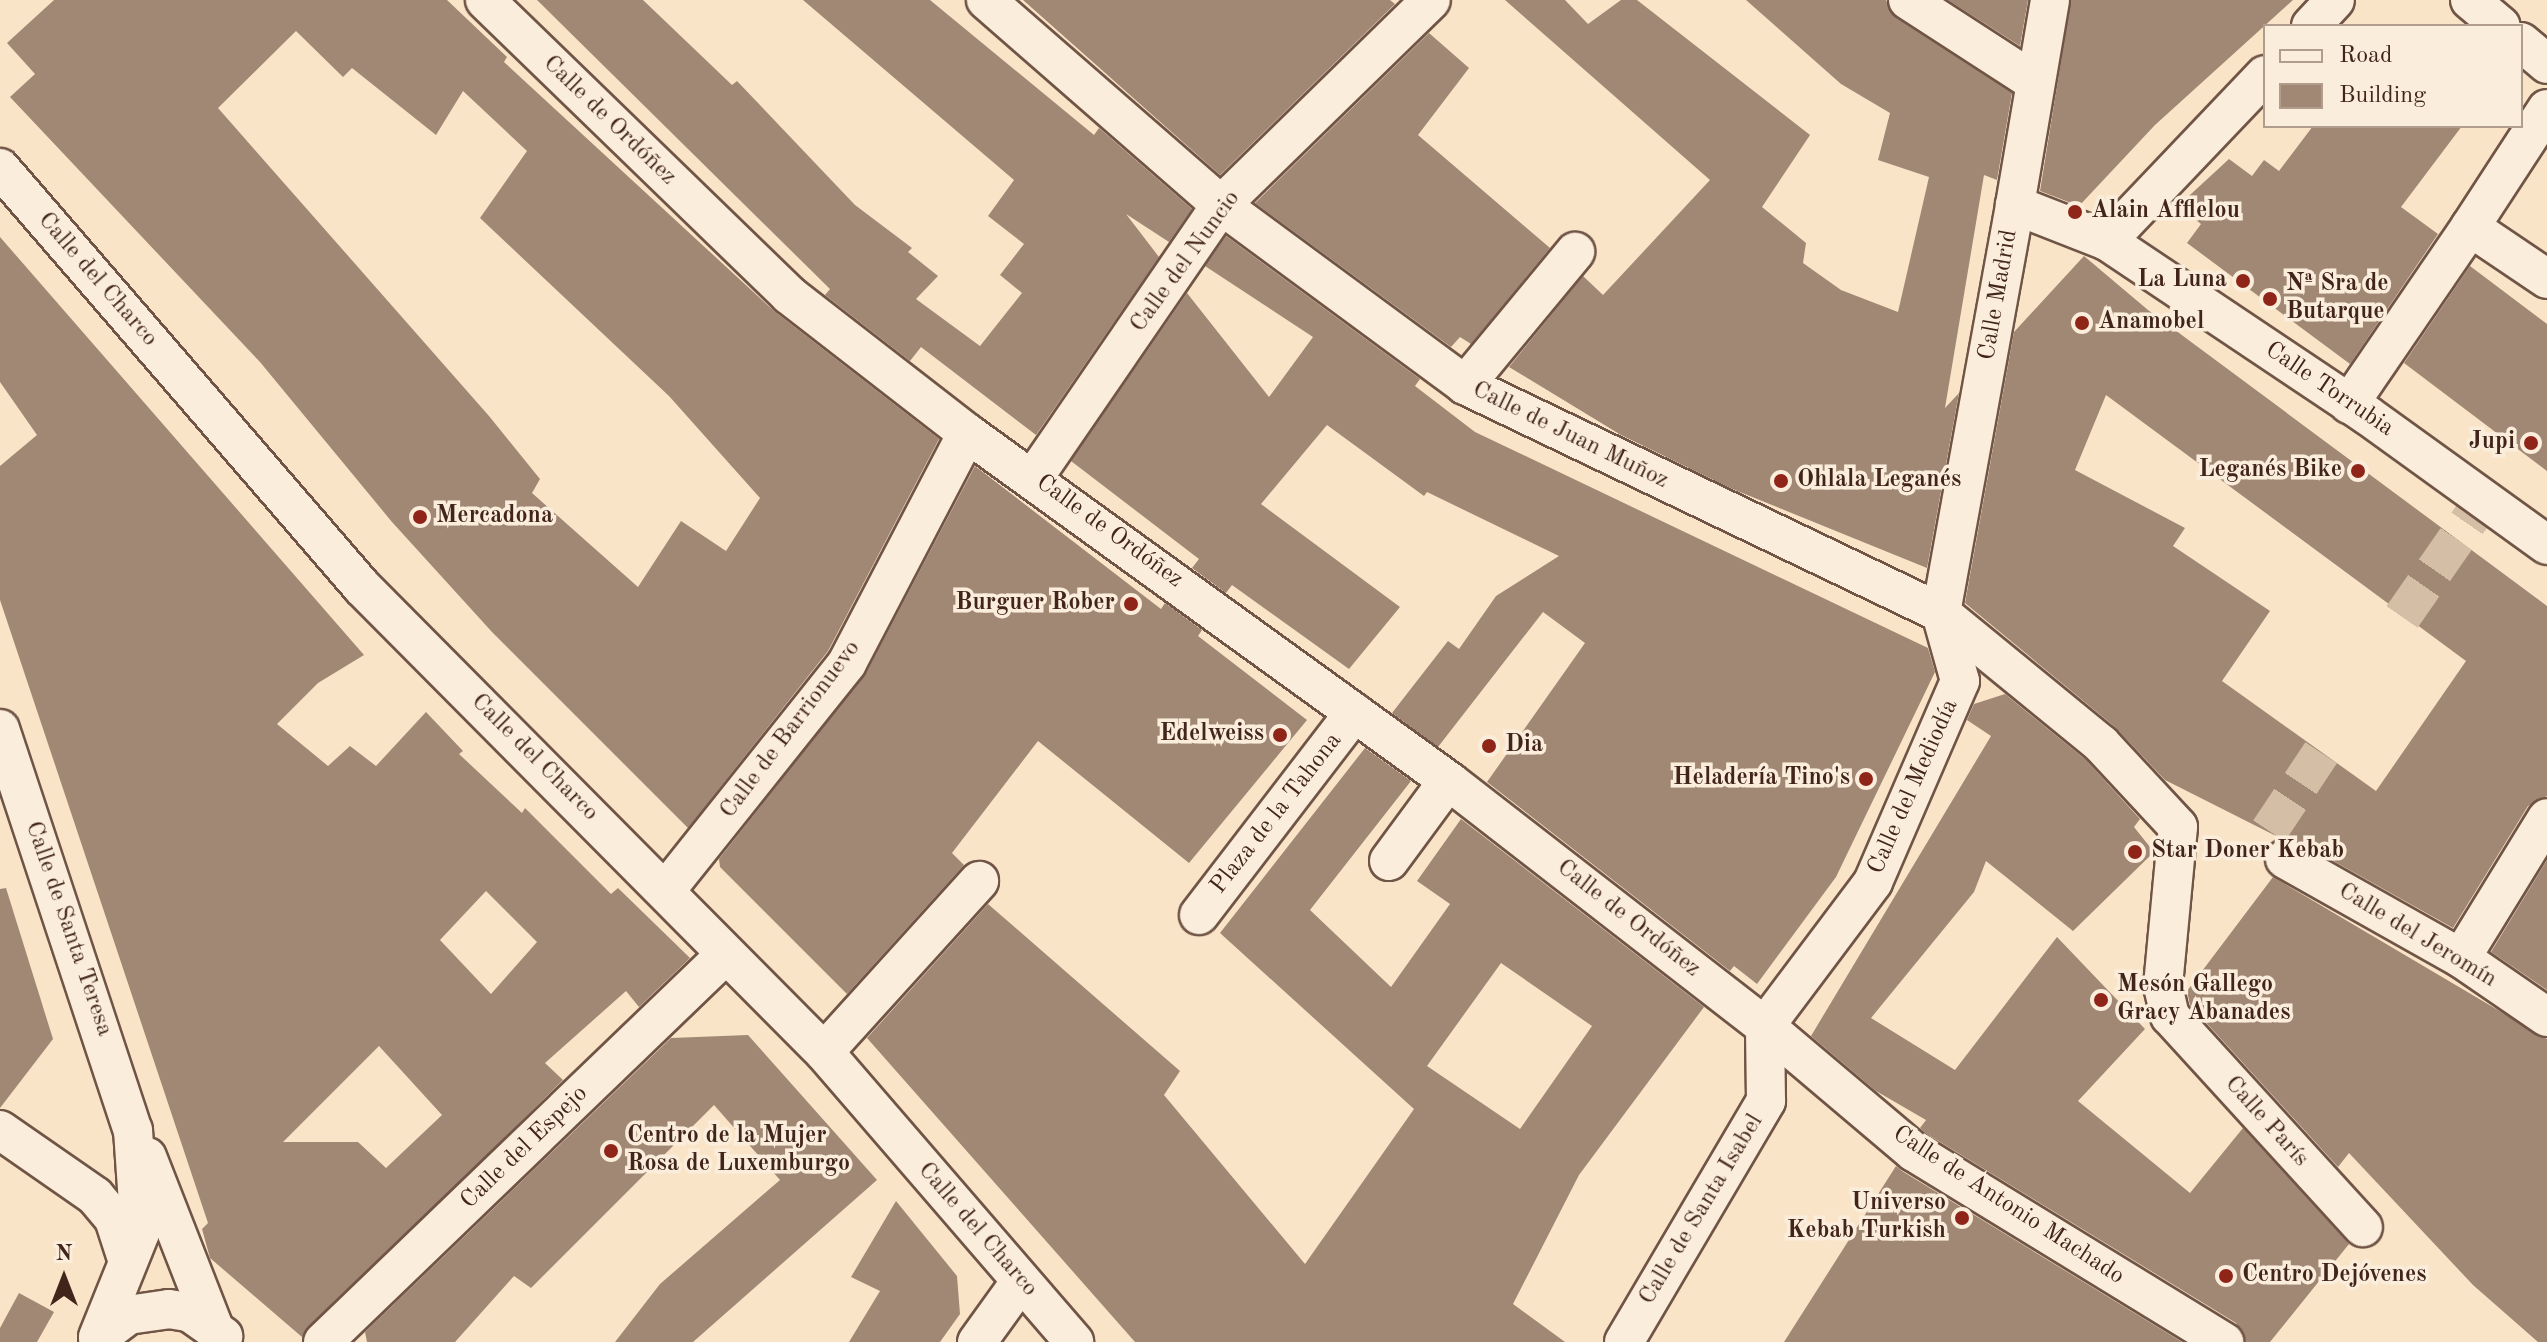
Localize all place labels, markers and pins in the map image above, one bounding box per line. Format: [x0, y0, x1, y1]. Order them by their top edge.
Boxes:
place label: Alain Afflelou [2091, 198, 2240, 226]
marker: Alain Afflelou [2066, 203, 2084, 221]
place label: La Luna [2137, 267, 2227, 295]
place label: Nª Sra de Butarque [2286, 271, 2389, 327]
marker: La Luna [2234, 272, 2252, 290]
marker: Nª Sra de Butarque [2261, 290, 2279, 308]
place label: Anamobel [2098, 309, 2204, 337]
marker: Anamobel [2073, 314, 2091, 332]
place label: Jupi [2469, 429, 2515, 457]
marker: Jupi [2522, 434, 2540, 452]
place label: Leganés Bike [2198, 457, 2342, 485]
marker: Leganés Bike [2349, 462, 2367, 480]
place label: Ohlala Leganés [1797, 467, 1961, 495]
marker: Ohlala Leganés [1772, 472, 1790, 490]
place label: Mercadona [436, 503, 553, 531]
marker: Mercadona [411, 508, 429, 526]
place label: Burguer Rober [955, 590, 1115, 618]
marker: Burguer Rober [1122, 595, 1140, 613]
place label: Edelweiss [1159, 721, 1264, 749]
marker: Edelweiss [1271, 726, 1289, 744]
place label: Dia [1505, 732, 1543, 760]
marker: Dia [1480, 737, 1498, 755]
place label: Heladería Tino's [1673, 765, 1850, 793]
marker: Heladería Tino's [1857, 770, 1875, 788]
place label: Star Doner Kebab [2151, 838, 2344, 866]
marker: Star Doner Kebab [2126, 843, 2144, 861]
place label: Mesón Gallego Gracy Abanades [2117, 972, 2290, 1028]
marker: Mesón Gallego Gracy Abanades [2092, 991, 2110, 1009]
place label: Centro de la Mujer Rosa de Luxemburgo [627, 1123, 850, 1179]
marker: Centro de la Mujer Rosa de Luxemburgo [602, 1142, 620, 1160]
place label: Universo Kebab Turkish [1787, 1190, 1946, 1246]
marker: Universo Kebab Turkish [1953, 1209, 1971, 1227]
place label: Centro Dejóvenes [2242, 1262, 2427, 1290]
marker: Centro Dejóvenes [2217, 1267, 2235, 1285]

